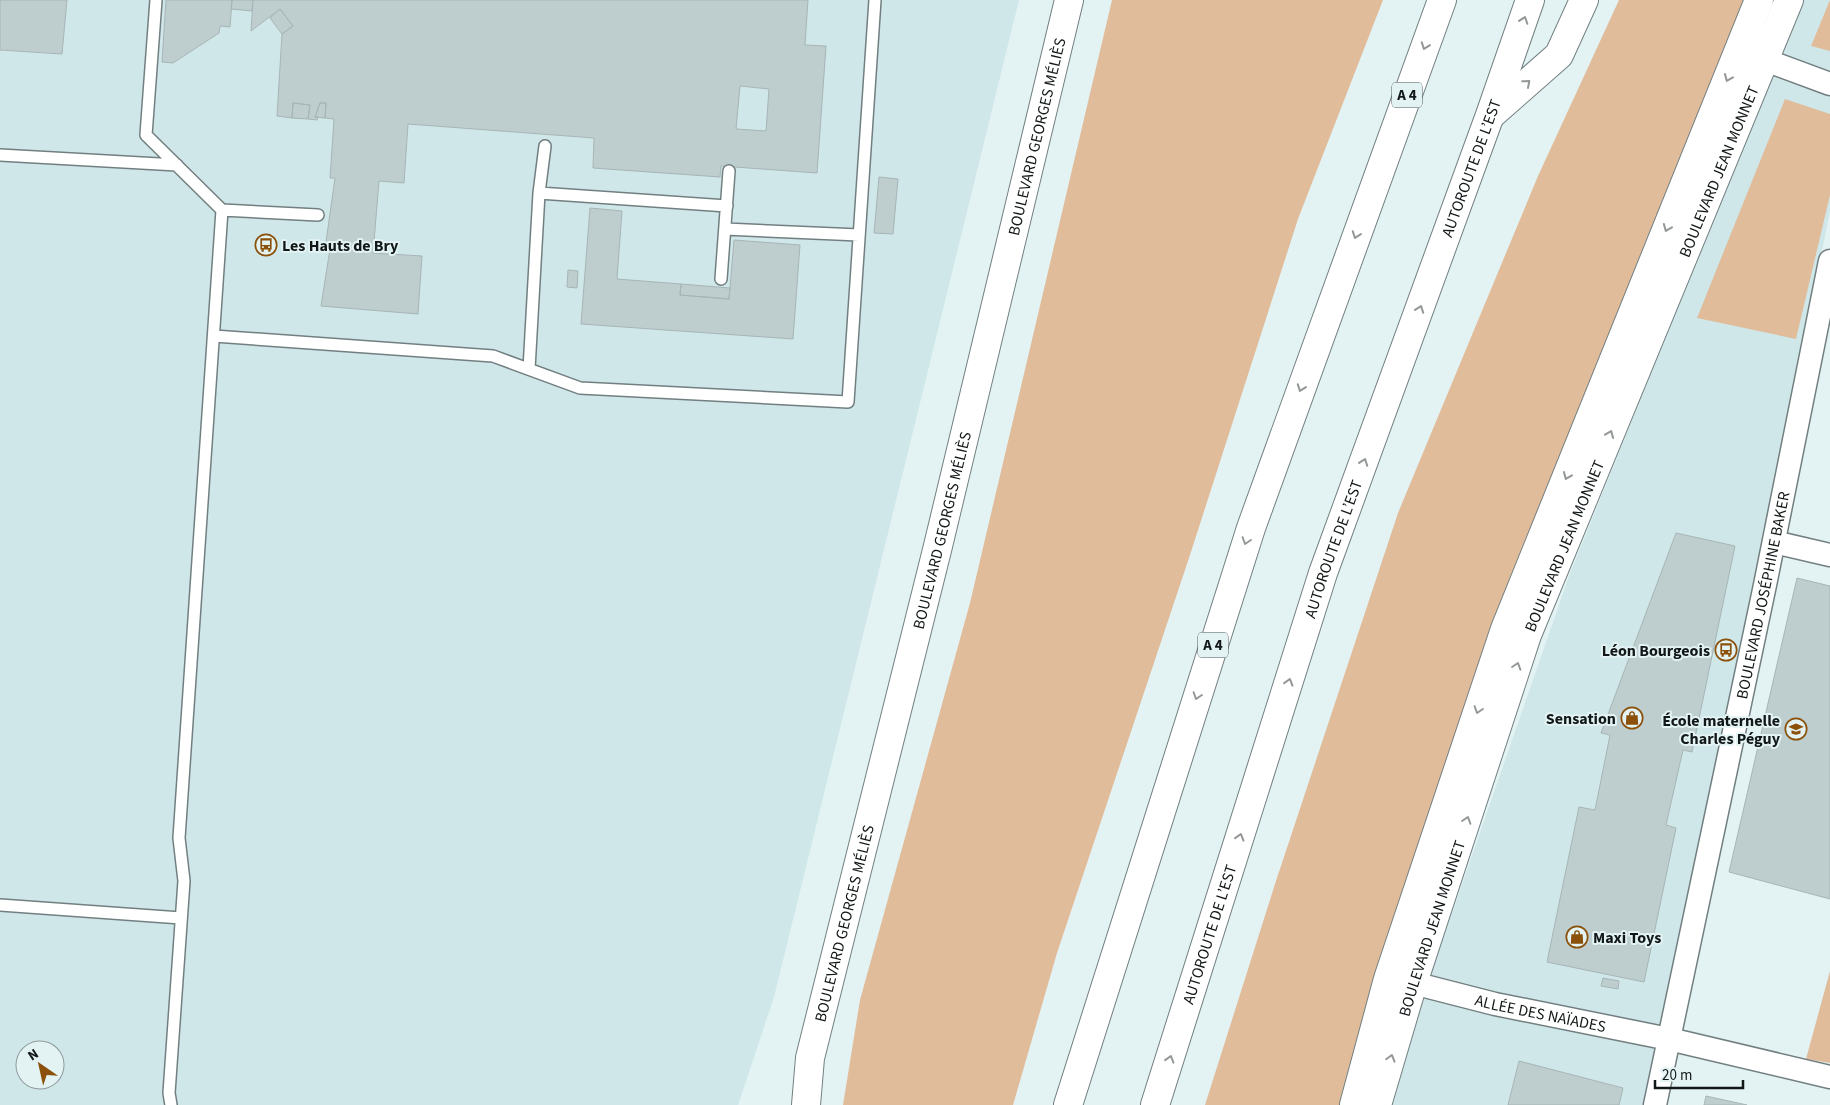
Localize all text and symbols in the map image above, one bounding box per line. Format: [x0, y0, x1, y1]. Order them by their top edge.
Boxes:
one-way arrow [1518, 16, 1528, 24]
street label: BOULEVARD GEORGES MÉLIÈS [1003, 36, 1072, 238]
one-way arrow [1421, 41, 1431, 50]
one-way arrow [1723, 73, 1734, 82]
one-way arrow [1521, 80, 1530, 89]
road number: A 4 [1392, 82, 1422, 108]
street label: BOULEVARD JEAN MONNET [1674, 82, 1765, 261]
street label: AUTOROUTE DE L’EST [1436, 96, 1507, 240]
one-way arrow [1662, 223, 1673, 232]
one-way arrow [1352, 230, 1362, 239]
bus stop icon: Les Hauts de Bry [254, 233, 278, 257]
place label: Les Hauts de Bry [282, 235, 399, 257]
one-way arrow [1414, 305, 1424, 314]
one-way arrow [1297, 383, 1307, 392]
street label: BOULEVARD GEORGES MÉLIÈS [908, 430, 977, 632]
one-way arrow [1604, 430, 1615, 439]
street label: BOULEVARD JEAN MONNET [1520, 457, 1610, 635]
one-way arrow [1358, 458, 1368, 466]
one-way arrow [1562, 471, 1573, 480]
street label: AUTOROUTE DE L’EST [1299, 476, 1368, 621]
street label: BOULEVARD JOSÉPHINE BAKER [1731, 490, 1795, 701]
one-way arrow [1242, 536, 1252, 544]
road number: A 4 [1198, 632, 1228, 658]
bus stop icon: Léon Bourgeois [1714, 638, 1738, 662]
place label: Léon Bourgeois [1602, 640, 1710, 662]
one-way arrow [1512, 662, 1522, 670]
one-way arrow [1283, 678, 1293, 686]
one-way arrow [1193, 691, 1203, 699]
one-way arrow [1474, 705, 1484, 714]
shop icon: Sensation [1620, 706, 1644, 730]
place label: Sensation [1546, 708, 1616, 730]
place label: École maternelle Charles Péguy [1662, 710, 1781, 750]
school or university icon: École maternelle Charles Péguy [1784, 717, 1808, 741]
one-way arrow [1461, 816, 1471, 825]
street label: BOULEVARD GEORGES MÉLIÈS [809, 823, 880, 1025]
one-way arrow [1234, 833, 1244, 841]
street label: BOULEVARD JEAN MONNET [1394, 837, 1471, 1019]
street label: AUTOROUTE DE L’EST [1178, 862, 1242, 1007]
shop icon: Maxi Toys [1565, 925, 1589, 949]
place label: Maxi Toys [1593, 927, 1661, 949]
street label: ALLÉE DES NAÏADES [1472, 989, 1608, 1038]
north arrow [15, 1040, 65, 1090]
text: N [24, 1044, 43, 1066]
one-way arrow [1385, 1054, 1396, 1063]
one-way arrow [1164, 1055, 1174, 1063]
scale bar [1655, 1058, 1742, 1090]
text: 20 m [1662, 1065, 1692, 1086]

